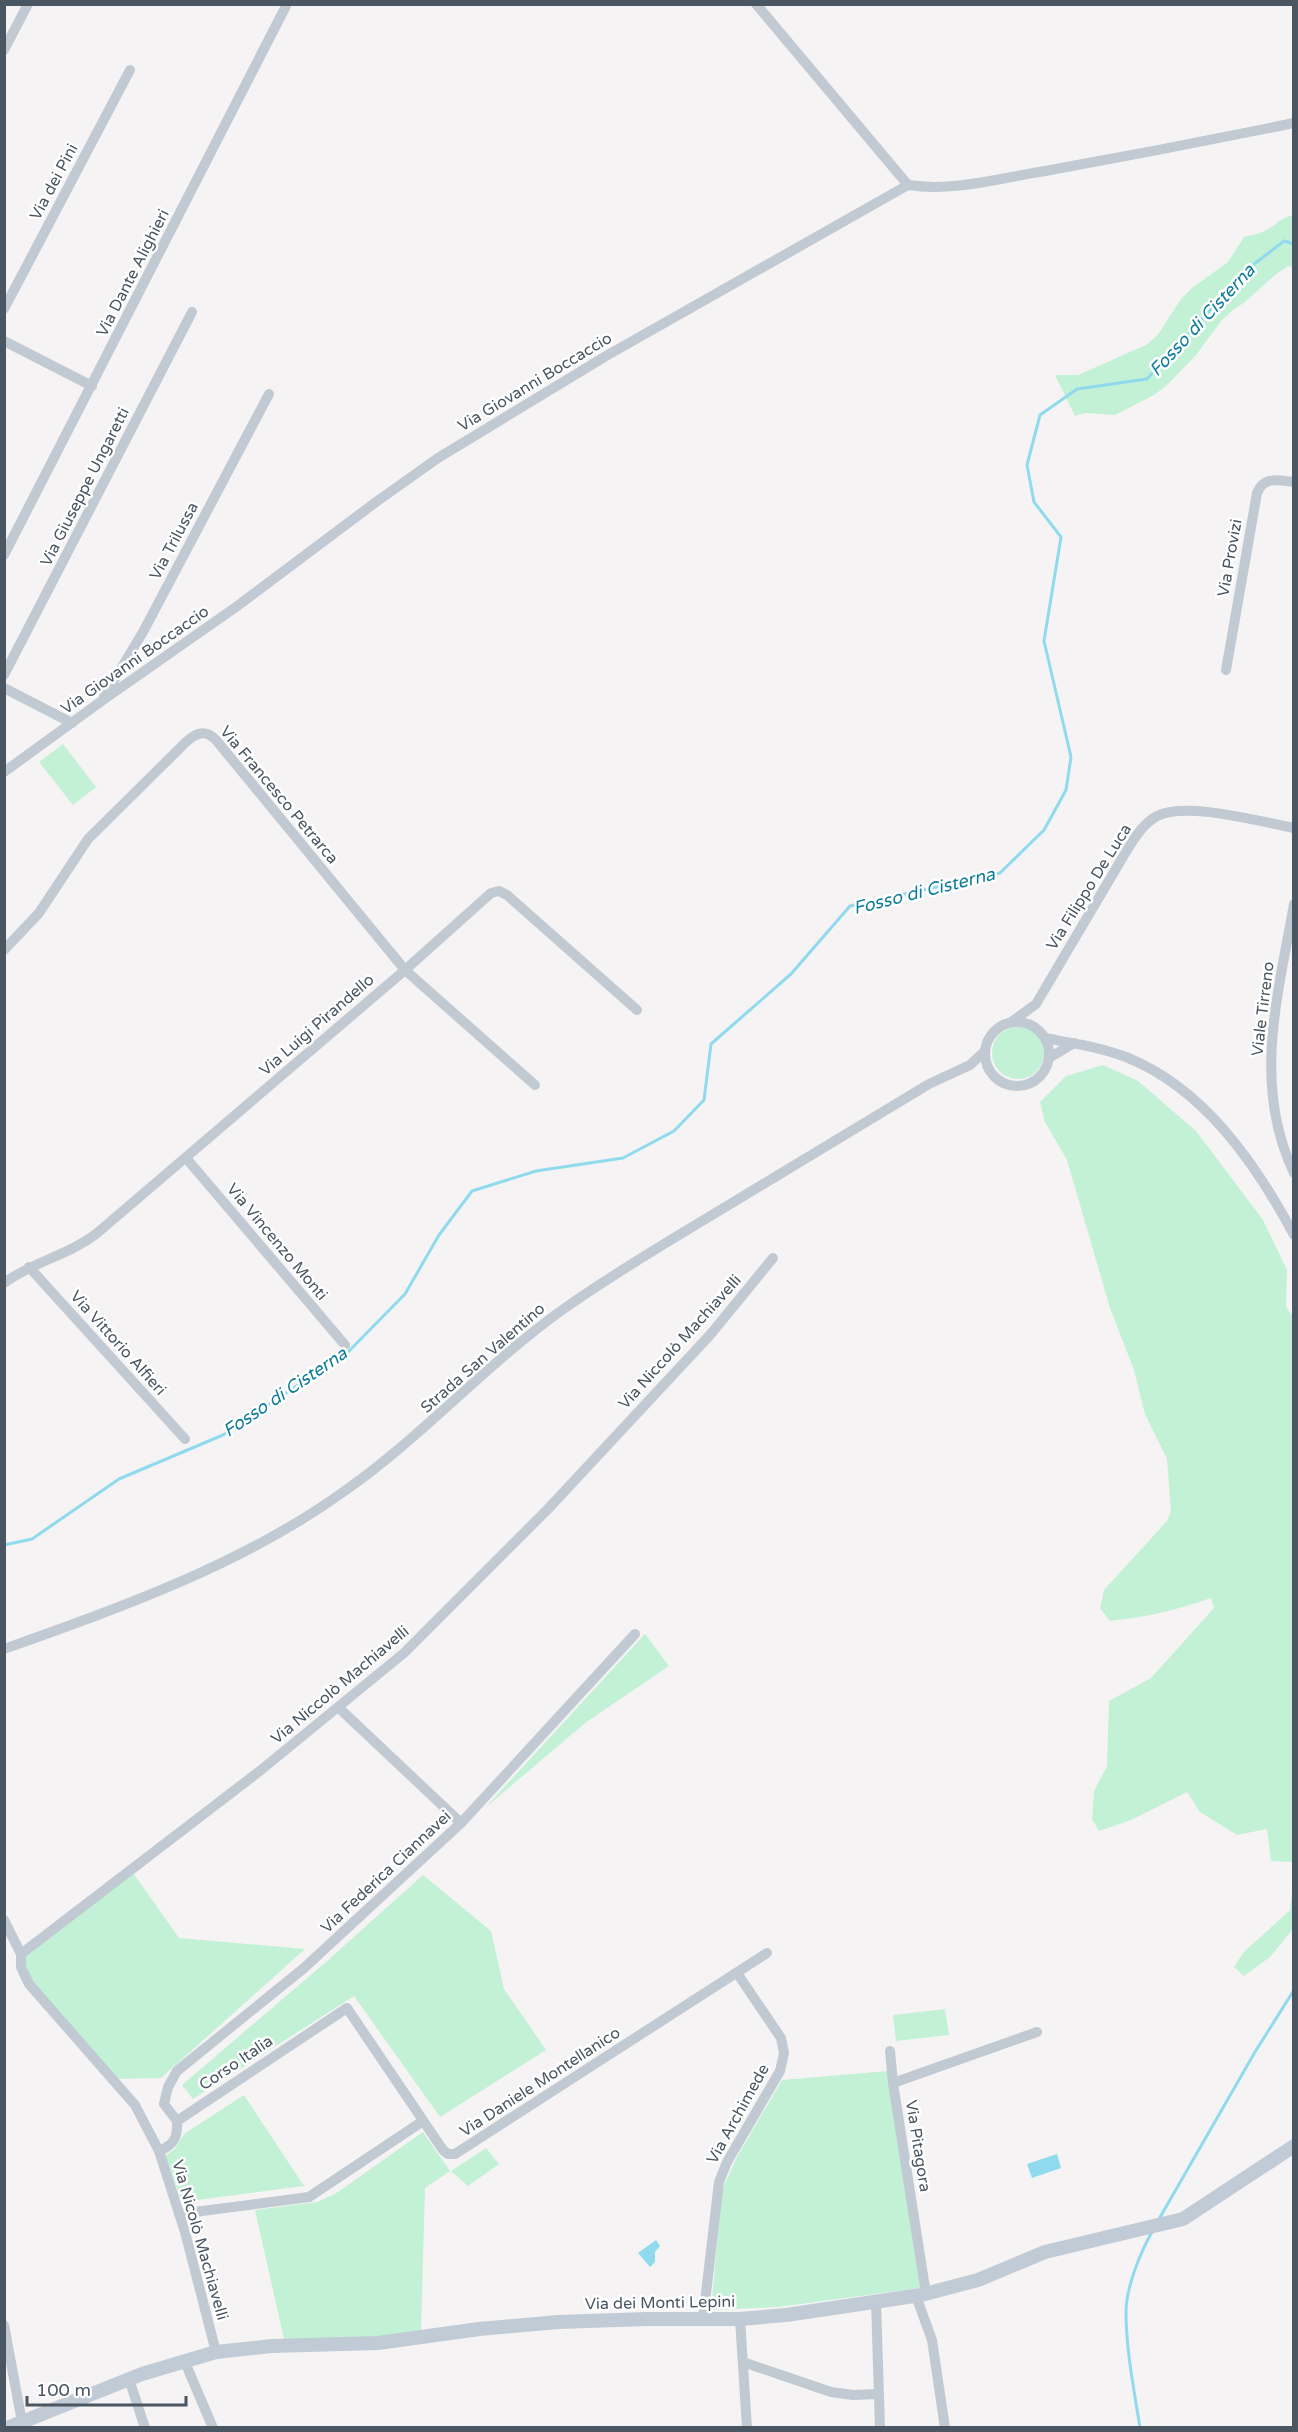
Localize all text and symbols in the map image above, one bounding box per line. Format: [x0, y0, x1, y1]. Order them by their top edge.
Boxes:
street label: Via dei Pini [26, 140, 82, 224]
street label: Via Dante Alighieri [92, 206, 174, 340]
water label: Fosso di Cisterna [1144, 259, 1260, 381]
street label: Via Giovanni Boccaccio [454, 328, 616, 436]
street label: Via Giuseppe Ungaretti [36, 404, 134, 570]
street label: Via Trilussa [145, 499, 203, 583]
street label: Via Provizi [1213, 518, 1247, 598]
street label: Via Giovanni Boccaccio [57, 601, 213, 719]
street label: Via Francesco Petrarca [215, 722, 343, 868]
street label: Via Filippo De Luca [1042, 820, 1136, 954]
water label: Fosso di Cisterna [851, 863, 998, 919]
street label: Viale Tirreno [1247, 961, 1279, 1057]
street label: Via Luigi Pirandello [255, 970, 379, 1080]
street label: Via Vincenzo Monti [222, 1179, 332, 1305]
street label: Via Niccolò Machiavelli [614, 1271, 746, 1413]
street label: Via Vittorio Alfieri [66, 1287, 170, 1399]
street label: Strada San Valentino [417, 1299, 549, 1417]
water label: Fosso di Cisterna [219, 1342, 352, 1442]
street label: Via Niccolò Machiavelli [267, 1621, 413, 1749]
street label: Via Federica Ciannavei [317, 1806, 455, 1938]
street label: Via Daniele Montellanico [456, 2023, 624, 2141]
street label: Corso Italia [195, 2031, 277, 2095]
street label: Via Archimede [702, 2061, 774, 2167]
street label: Via Pitagora [901, 2099, 935, 2193]
street label: Via Nicolò Machiavelli [168, 2158, 232, 2322]
street label: Via dei Monti Lepini [585, 2292, 735, 2314]
scale bar [27, 2369, 186, 2407]
text: 100 m [36, 2379, 91, 2401]

